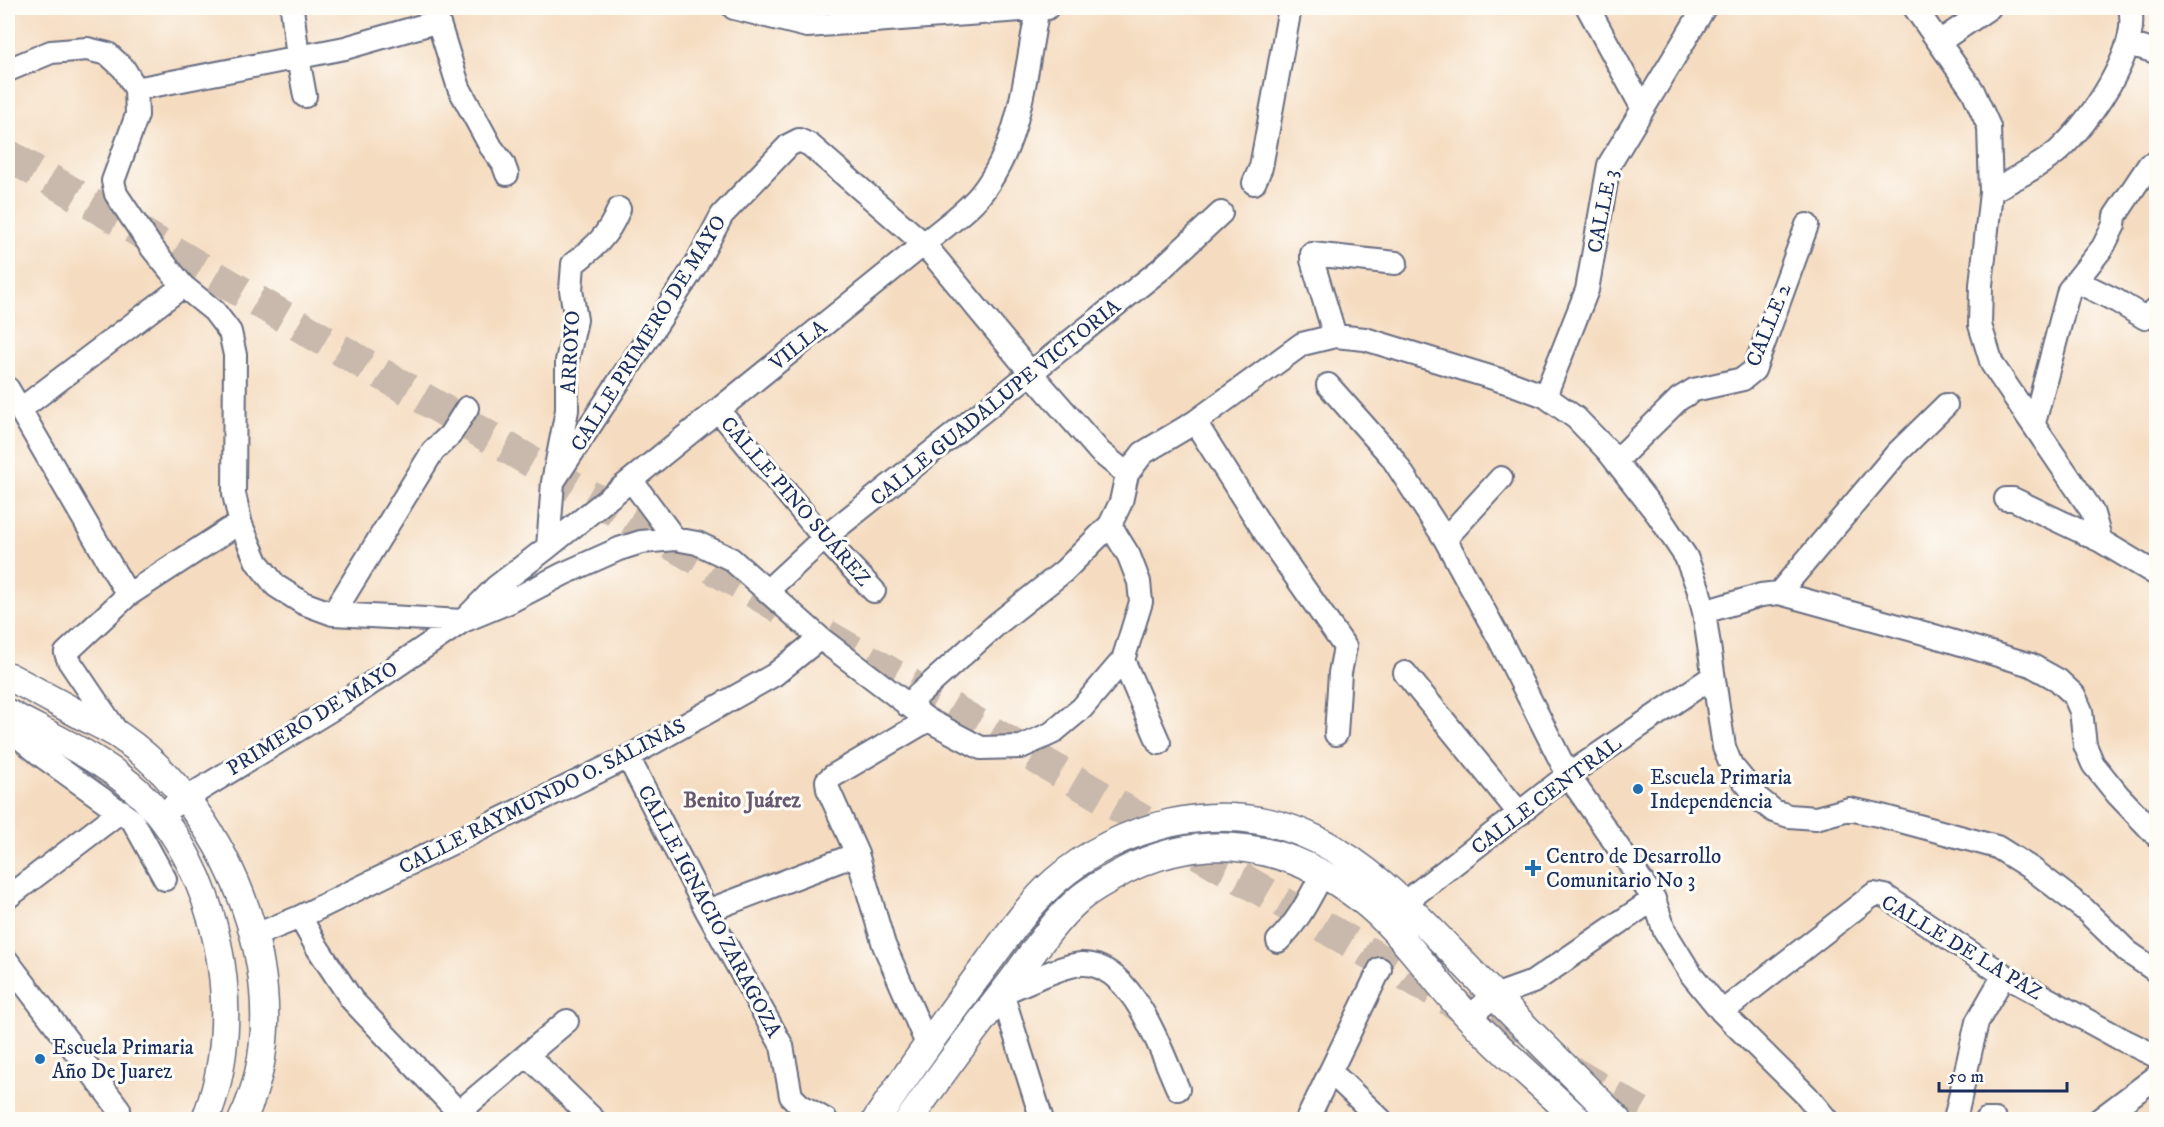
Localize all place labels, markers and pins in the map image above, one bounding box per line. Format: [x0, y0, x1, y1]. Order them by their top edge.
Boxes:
place label: Escuela Primaria Independencia [1650, 765, 1792, 815]
marker: Escuela Primaria Independencia [1631, 782, 1645, 796]
place label: Centro de Desarrollo Comunitario No 3 [1546, 844, 1721, 894]
marker: Centro de Desarrollo Comunitario No 3 [1524, 859, 1542, 877]
place label: Escuela Primaria Año De Juarez [52, 1035, 194, 1085]
marker: Escuela Primaria Año De Juarez [33, 1052, 47, 1066]

